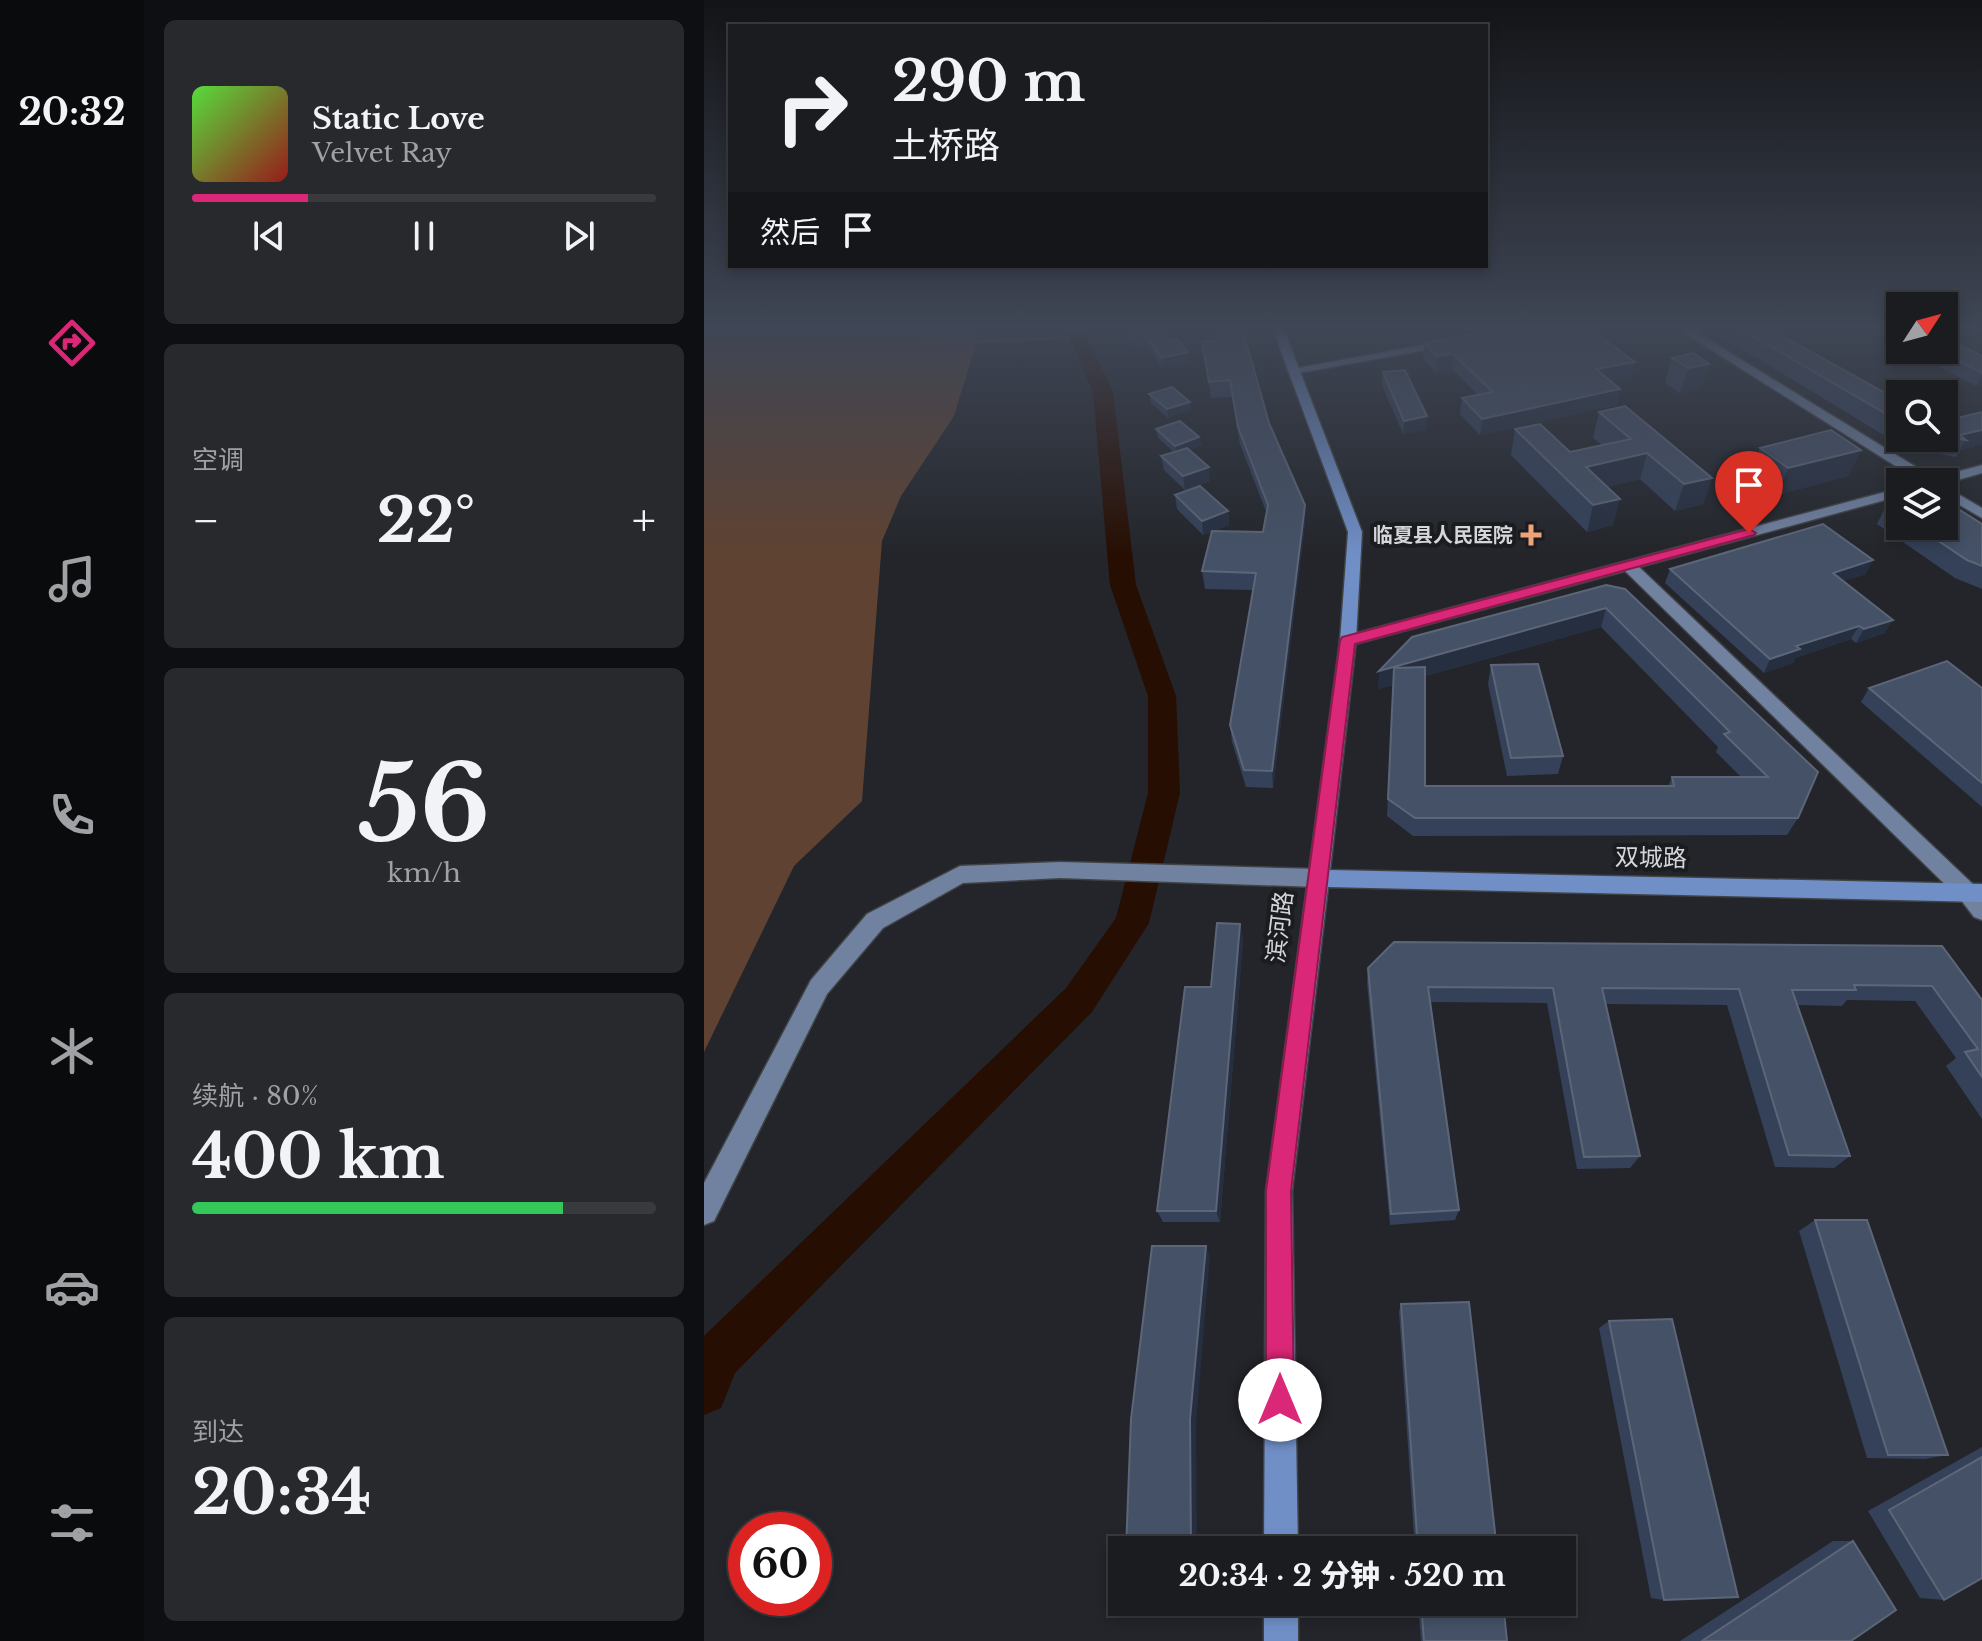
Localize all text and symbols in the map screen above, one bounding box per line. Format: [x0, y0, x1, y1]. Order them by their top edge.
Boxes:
text: 290 m [892, 47, 1085, 116]
icon: right [760, 56, 864, 160]
text: 20:32 [18, 90, 126, 135]
text: Static Love [312, 100, 485, 137]
text: 土桥路 [892, 123, 1000, 168]
text: Velvet Ray [312, 137, 452, 169]
icon: arrive [836, 208, 880, 252]
icon: previous [247, 214, 291, 258]
icon: pause [402, 214, 446, 258]
icon: next [557, 214, 601, 258]
text: 然后 [760, 214, 820, 251]
north arrow [1886, 292, 1958, 364]
map controls [1886, 292, 1958, 540]
icon: directions [44, 315, 100, 371]
button: search [1886, 380, 1958, 452]
text: 空调 [192, 444, 244, 476]
pin [1715, 451, 1783, 533]
icon: arrive [1727, 463, 1771, 507]
button: layers [1886, 468, 1958, 540]
text: 22° [377, 484, 475, 558]
text: − [192, 493, 220, 548]
text: + [632, 493, 656, 548]
place label: 临夏县人民医院 [1373, 523, 1513, 547]
marker: 临夏县人民医院 [1520, 524, 1542, 546]
icon: music [44, 551, 100, 607]
text: 56 [358, 740, 490, 869]
icon: phone [44, 787, 100, 843]
street label: 双城路 [1615, 842, 1687, 873]
text: km/h [387, 857, 461, 889]
street label: 滨河路 [1261, 889, 1298, 964]
icon: climate [44, 1023, 100, 1079]
text: 续航 · 80% [192, 1080, 318, 1112]
text: 400 km [192, 1120, 445, 1194]
icon: car [44, 1259, 100, 1315]
position arrow [1238, 1358, 1322, 1442]
text: 到达 [192, 1416, 244, 1448]
text: 20:34 [192, 1456, 371, 1530]
icon: filters [44, 1495, 100, 1551]
speed limit sign: 60 [728, 1512, 832, 1616]
text: 20:34 · 2 分钟 · 520 m [1178, 1557, 1506, 1594]

